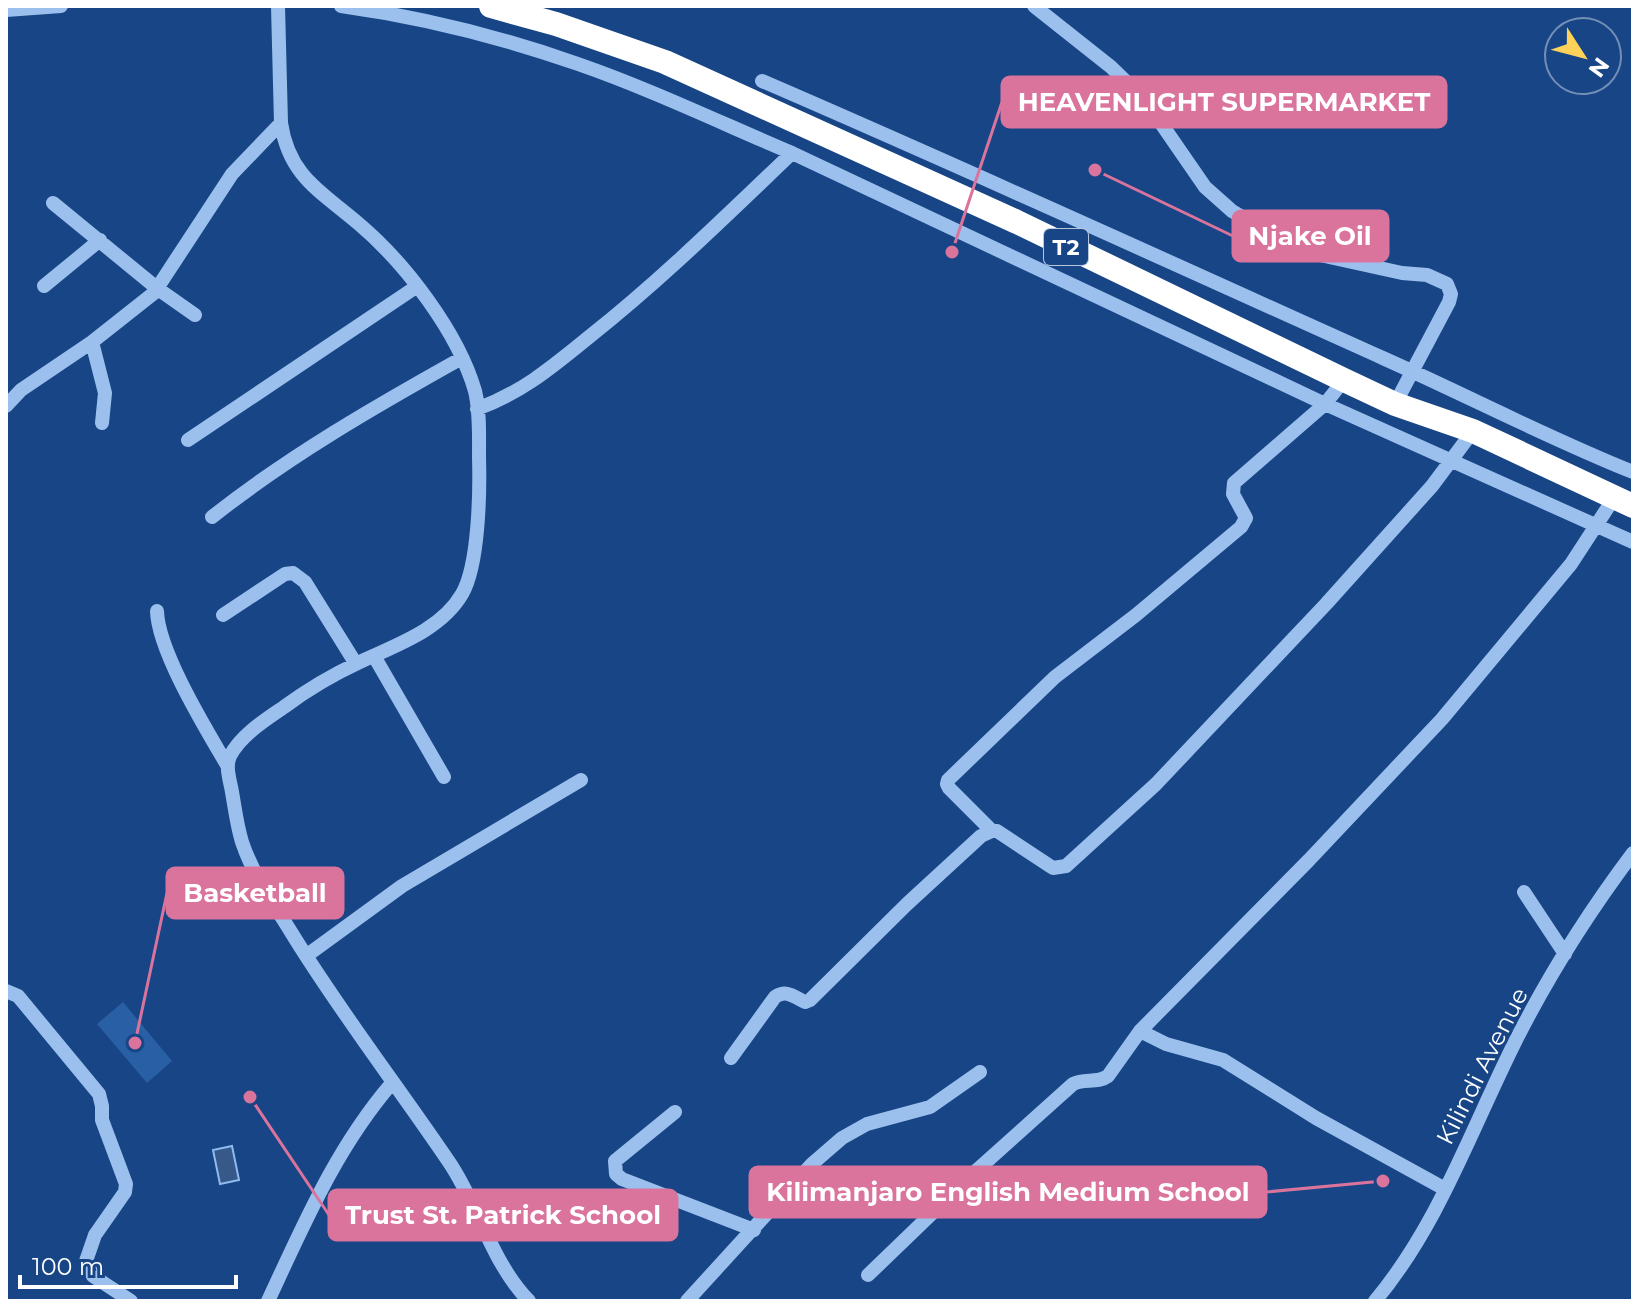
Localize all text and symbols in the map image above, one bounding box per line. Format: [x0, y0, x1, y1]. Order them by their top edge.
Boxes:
north arrow [1543, 16, 1623, 96]
text: N [1583, 52, 1615, 83]
callout: HEAVENLIGHT SUPERMARKET [1002, 77, 1446, 127]
text: HEAVENLIGHT SUPERMARKET [1018, 86, 1430, 118]
callout: Njake Oil [1233, 211, 1388, 261]
text: Njake Oil [1248, 220, 1372, 252]
road number: T2 [1044, 229, 1088, 265]
callout: Basketball [167, 868, 343, 918]
text: Basketball [183, 877, 327, 909]
street label: Kilindi Avenue [1430, 983, 1534, 1149]
callout: Kilimanjaro English Medium School [750, 1167, 1266, 1217]
text: Kilimanjaro English Medium School [766, 1176, 1250, 1208]
callout: Trust St. Patrick School [329, 1190, 677, 1240]
text: Trust St. Patrick School [345, 1199, 661, 1231]
scale bar [20, 1239, 236, 1289]
text: 100 m [32, 1252, 104, 1281]

